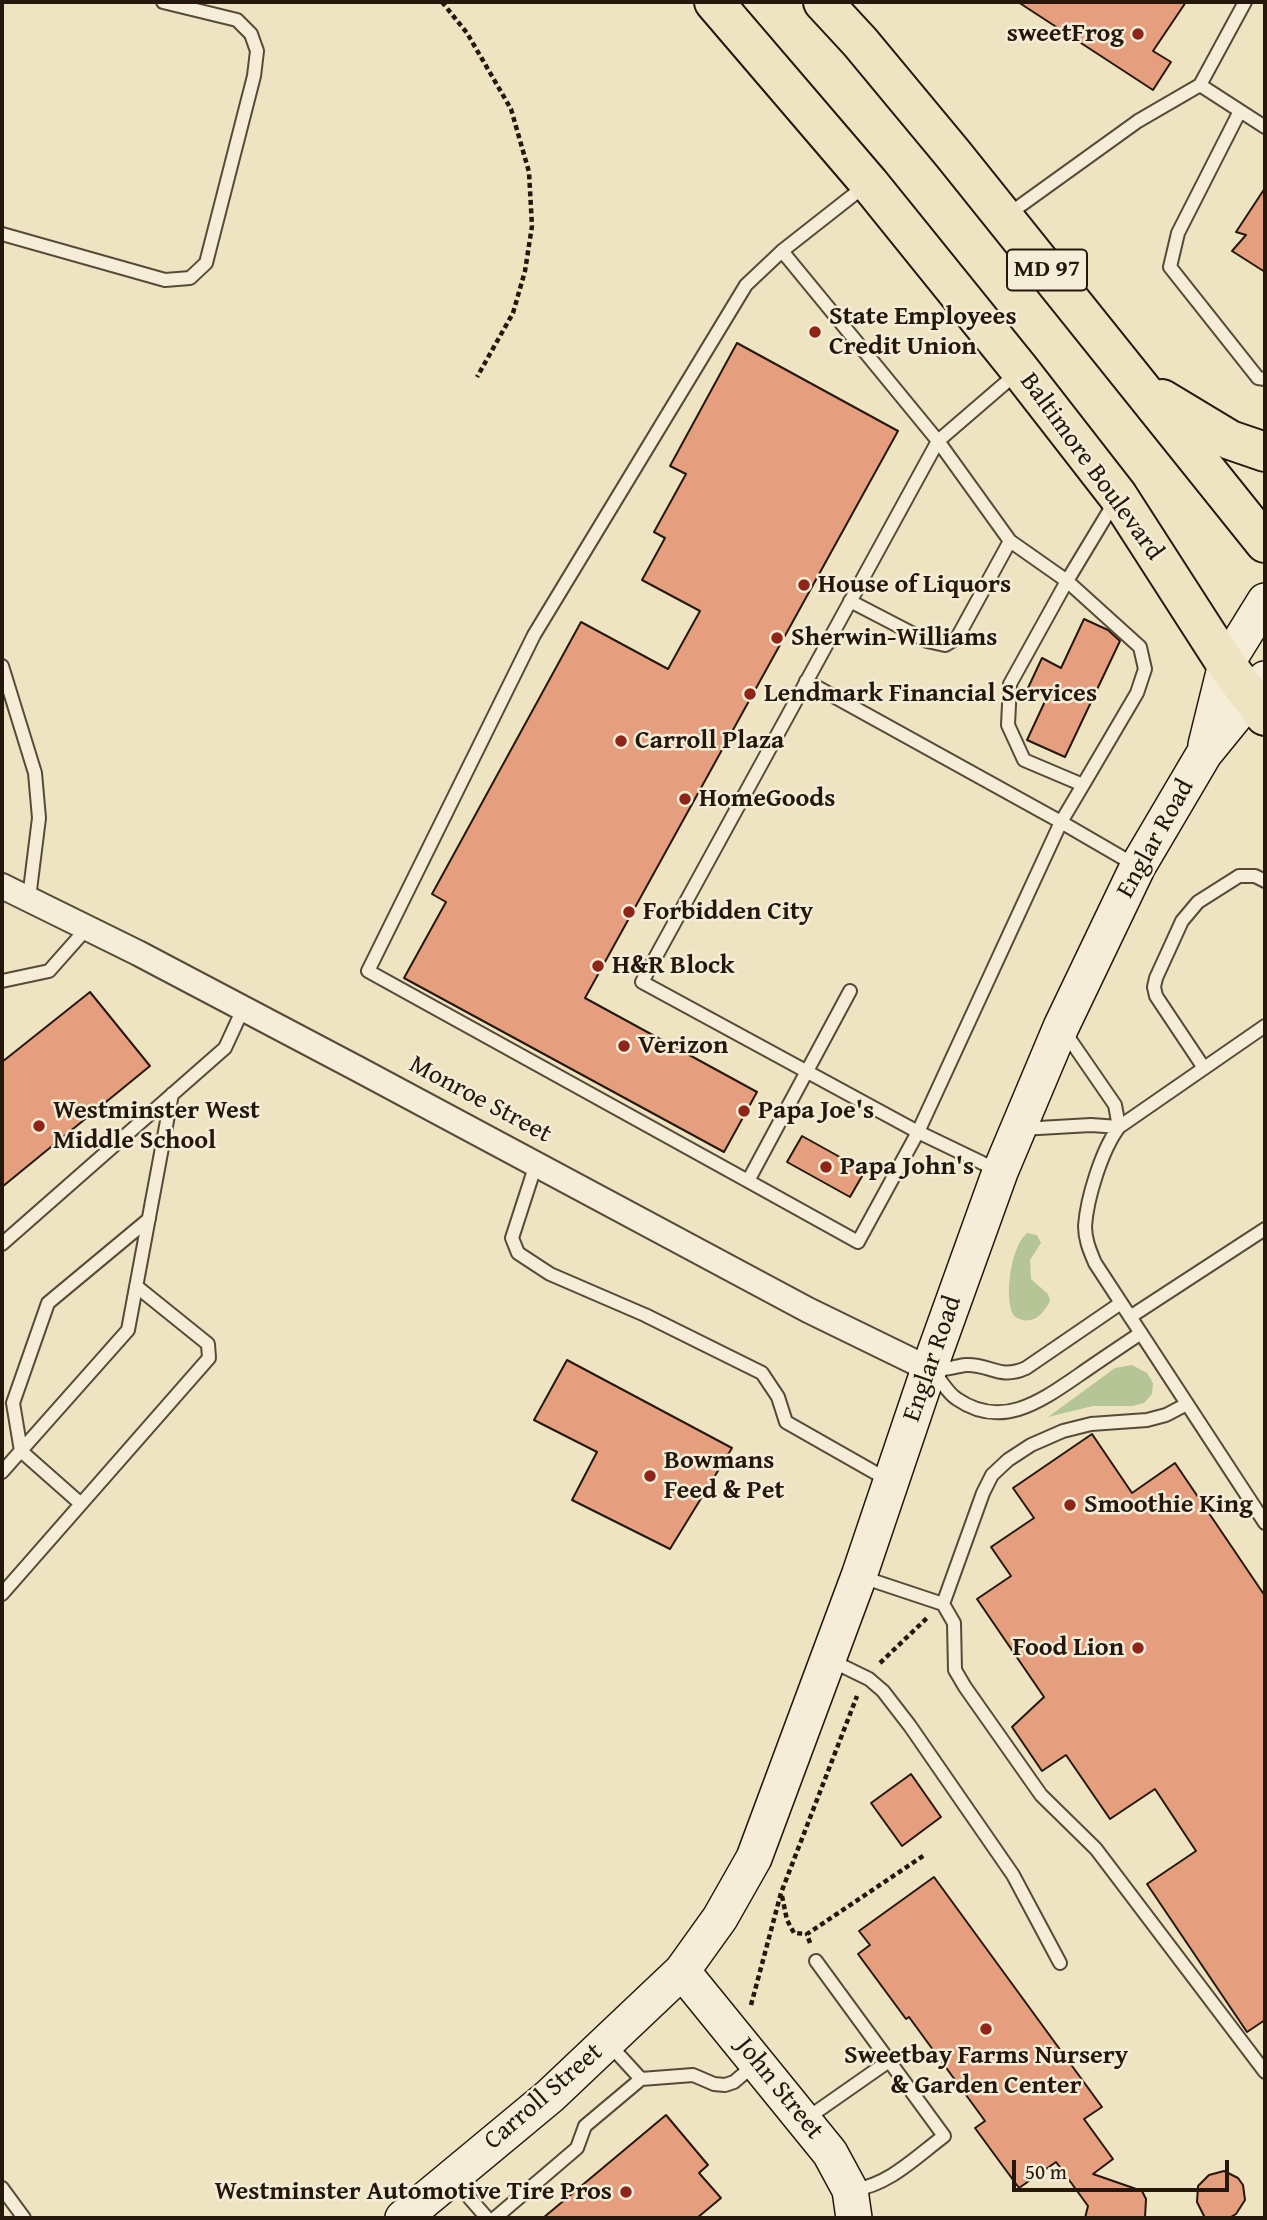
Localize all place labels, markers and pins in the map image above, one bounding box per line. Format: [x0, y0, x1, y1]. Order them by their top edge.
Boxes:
place label: sweetFrog [1007, 18, 1124, 50]
marker: sweetFrog [1130, 26, 1146, 42]
place label: State Employees Credit Union [829, 301, 1017, 362]
marker: State Employees Credit Union [807, 324, 823, 340]
place label: House of Liquors [818, 569, 1011, 601]
marker: House of Liquors [796, 577, 812, 593]
place label: Sherwin-Williams [791, 622, 997, 654]
marker: Sherwin-Williams [769, 630, 785, 646]
place label: Lendmark Financial Services [764, 678, 1097, 710]
marker: Lendmark Financial Services [742, 686, 758, 702]
place label: Carroll Plaza [635, 725, 784, 757]
marker: Carroll Plaza [613, 733, 629, 749]
place label: HomeGoods [699, 783, 835, 815]
marker: HomeGoods [677, 791, 693, 807]
place label: Forbidden City [643, 896, 813, 928]
marker: Forbidden City [621, 904, 637, 920]
place label: H&R Block [612, 950, 734, 982]
marker: H&R Block [590, 958, 606, 974]
place label: Verizon [638, 1030, 728, 1062]
marker: Verizon [616, 1038, 632, 1054]
place label: Westminster West Middle School [53, 1095, 260, 1156]
place label: Papa Joe's [758, 1095, 874, 1127]
marker: Papa Joe's [736, 1103, 752, 1119]
marker: Westminster West Middle School [31, 1118, 47, 1134]
place label: Papa John's [840, 1151, 974, 1183]
marker: Papa John's [818, 1159, 834, 1175]
place label: Bowmans Feed & Pet [664, 1445, 784, 1506]
marker: Bowmans Feed & Pet [642, 1468, 658, 1484]
place label: Smoothie King [1084, 1489, 1253, 1521]
marker: Smoothie King [1062, 1497, 1078, 1513]
place label: Food Lion [1012, 1632, 1124, 1664]
marker: Food Lion [1130, 1640, 1146, 1656]
marker: Sweetbay Farms Nursery & Garden Center [978, 2021, 994, 2037]
place label: Sweetbay Farms Nursery & Garden Center [844, 2040, 1128, 2102]
place label: Westminster Automotive Tire Pros [214, 2176, 612, 2208]
marker: Westminster Automotive Tire Pros [618, 2184, 634, 2200]

